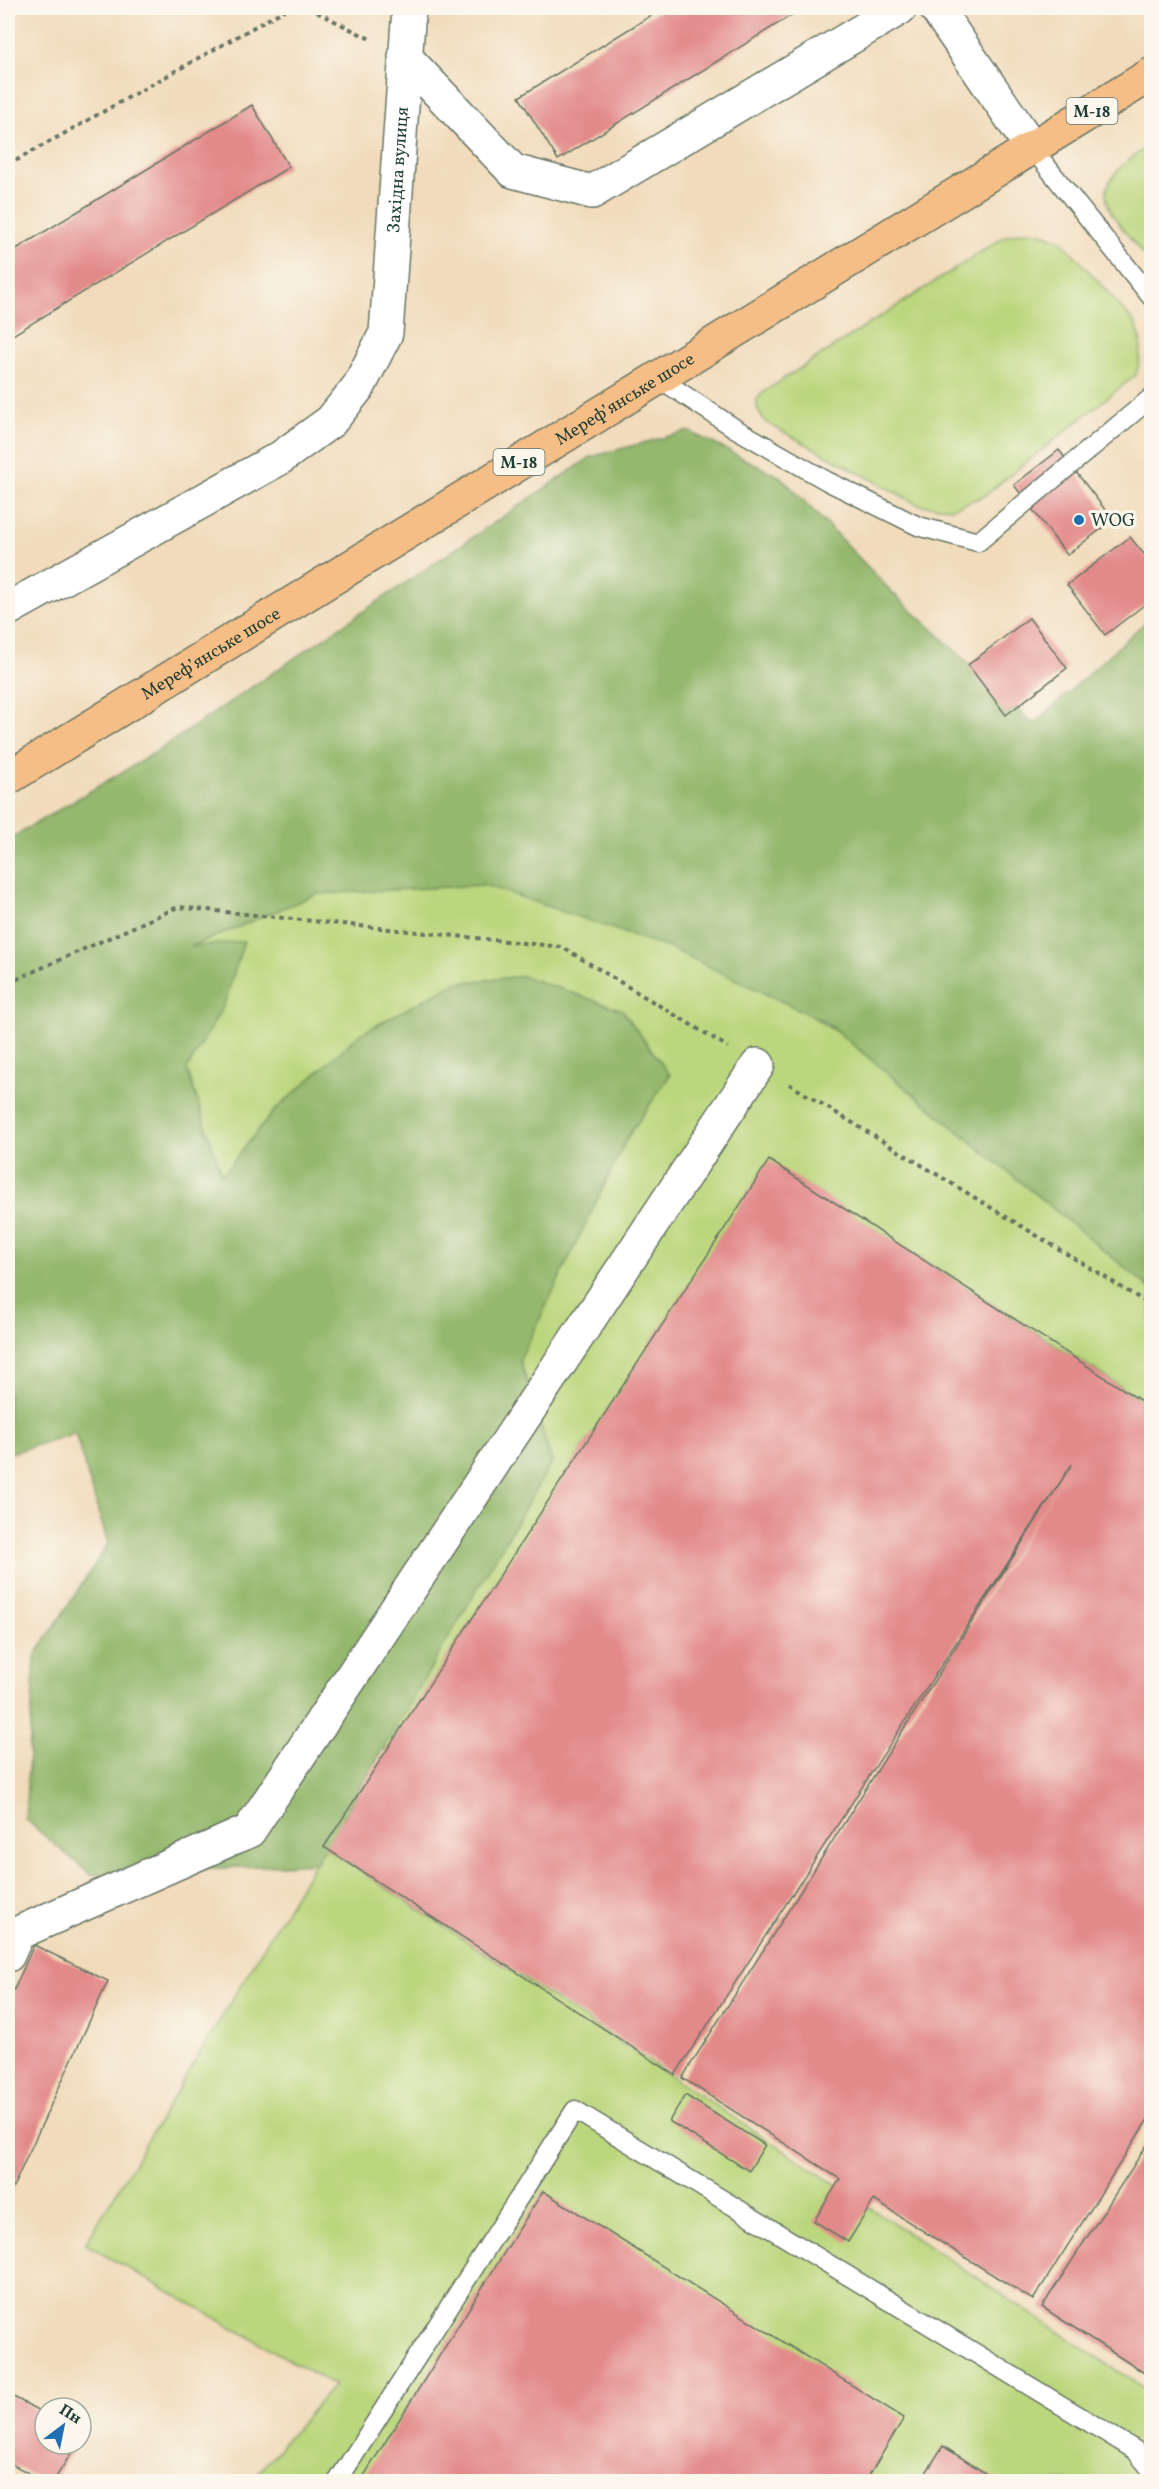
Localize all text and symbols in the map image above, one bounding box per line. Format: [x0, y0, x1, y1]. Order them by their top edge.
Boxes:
road number: М-18 [1066, 98, 1118, 124]
street label: Західна вулиця [382, 106, 416, 234]
street label: Мереф’янське шосе [551, 347, 700, 452]
road number: М-18 [494, 449, 544, 475]
place label: WOG [1091, 509, 1135, 534]
marker: WOG [1072, 513, 1086, 527]
street label: Мереф’янське шосе [137, 602, 286, 707]
north arrow [33, 2396, 93, 2456]
text: Пн [54, 2400, 85, 2430]

